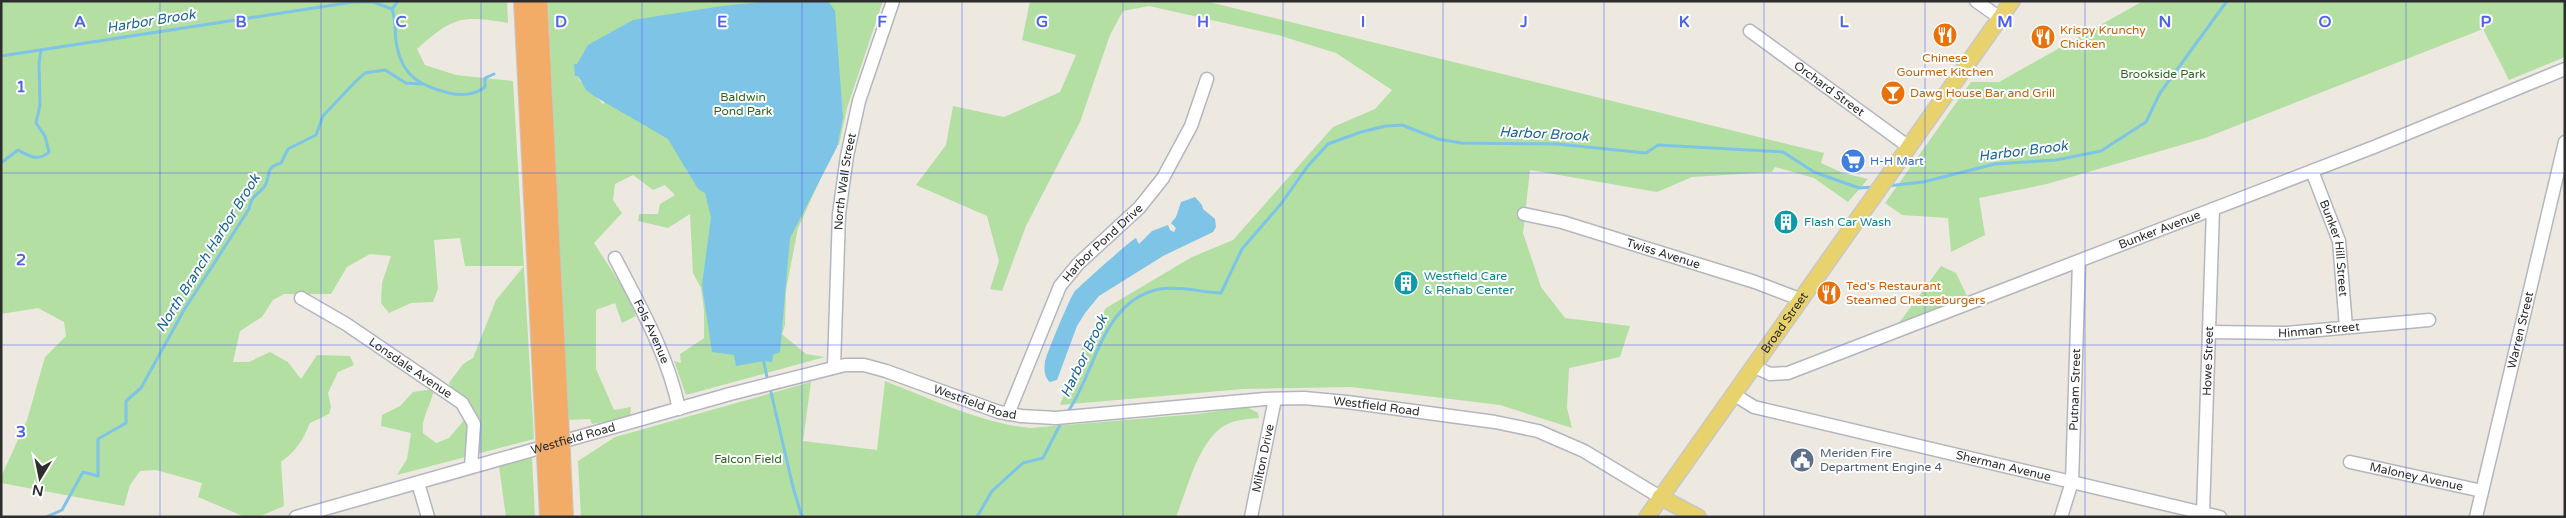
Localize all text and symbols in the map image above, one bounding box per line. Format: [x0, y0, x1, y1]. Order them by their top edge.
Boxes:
water label: Harbor Brook [105, 5, 198, 36]
text: A [74, 12, 86, 32]
text: B [235, 12, 247, 32]
text: C [395, 12, 407, 32]
text: D [555, 12, 567, 32]
text: E [717, 12, 727, 32]
text: F [877, 12, 887, 32]
text: G [1036, 12, 1048, 32]
text: H [1197, 12, 1209, 32]
text: I [1361, 12, 1365, 32]
text: J [1519, 12, 1528, 32]
text: K [1679, 12, 1690, 32]
text: L [1839, 12, 1849, 32]
text: M [1997, 12, 2013, 32]
text: N [2159, 12, 2171, 32]
text: O [2319, 12, 2332, 32]
text: P [2481, 12, 2492, 32]
restaurant icon: Chinese Gourmet Kitchen [1932, 22, 1958, 48]
place label: Krispy Krunchy Chicken [2060, 23, 2146, 51]
restaurant icon: Krispy Krunchy Chicken [2030, 24, 2056, 50]
place label: Chinese Gourmet Kitchen [1896, 51, 1994, 79]
street label: Orchard Street [1791, 58, 1868, 119]
park label: Brookside Park [2120, 67, 2206, 81]
text: 1 [16, 77, 26, 97]
bar icon: Dawg House Bar and Grill [1880, 80, 1906, 106]
place label: Dawg House Bar and Grill [1910, 86, 2055, 100]
park label: Baldwin Pond Park [714, 90, 773, 118]
water label: Harbor Brook [1499, 123, 1591, 145]
street label: North Wall Street [831, 131, 859, 230]
water label: Harbor Brook [1978, 137, 2070, 165]
supermarket icon: H-H Mart [1840, 148, 1866, 174]
place label: H-H Mart [1870, 154, 1924, 168]
water label: North Branch Harbor Brook [152, 170, 264, 335]
street label: Bunker Hill Street [2317, 198, 2351, 297]
street label: Harbor Pond Drive [1060, 201, 1146, 284]
street label: Bunker Avenue [2116, 207, 2203, 252]
building icon: Flash Car Wash [1773, 209, 1799, 235]
place label: Flash Car Wash [1804, 215, 1891, 229]
street label: Twiss Avenue [1625, 235, 1702, 272]
text: 2 [16, 250, 26, 270]
place label: Westfield Care & Rehab Center [1424, 269, 1514, 297]
building icon: Westfield Care & Rehab Center [1393, 270, 1419, 296]
place label: Ted's Restaurant Steamed Cheeseburgers [1846, 279, 1986, 307]
restaurant icon: Ted's Restaurant Steamed Cheeseburgers [1816, 280, 1842, 306]
street label: Broad Street [1758, 289, 1811, 356]
street label: Warren Street [2504, 290, 2536, 370]
street label: Fols Avenue [631, 297, 672, 366]
water label: Harbor Brook [1057, 311, 1112, 400]
street label: Hinman Street [2278, 319, 2361, 340]
street label: Howe Street [2200, 326, 2216, 396]
street label: Lonsdale Avenue [366, 335, 455, 401]
street label: Putnam Street [2067, 348, 2083, 431]
street label: Westfield Road [932, 382, 1018, 422]
street label: Westfield Road [1333, 394, 1421, 419]
street label: Westfield Road [529, 420, 617, 457]
text: 3 [16, 422, 26, 442]
street label: Milton Drive [1249, 423, 1277, 494]
place label: Meriden Fire Department Engine 4 [1820, 446, 1942, 474]
public building icon: Meriden Fire Department Engine 4 [1789, 447, 1815, 473]
street label: Sherman Avenue [1955, 448, 2053, 484]
park label: Falcon Field [714, 452, 782, 466]
north arrow [15, 453, 65, 503]
street label: Maloney Avenue [2368, 460, 2465, 494]
text: N [31, 481, 45, 500]

